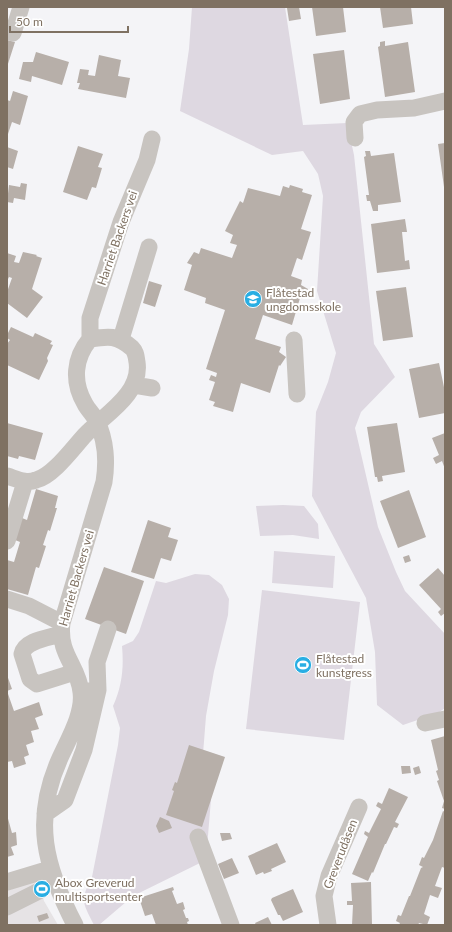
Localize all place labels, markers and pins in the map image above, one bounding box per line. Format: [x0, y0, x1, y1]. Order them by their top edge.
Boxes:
place label: Flåtestad ungdomsskole [266, 285, 341, 314]
school or university icon: Flåtestad ungdomsskole [243, 289, 263, 309]
place label: Flåtestad kunstgress [316, 651, 372, 680]
sports icon: Flåtestad kunstgress [293, 655, 313, 675]
place label: Abox Greverud multisportsenter [55, 875, 143, 904]
sports icon: Abox Greverud multisportsenter [32, 879, 52, 899]

